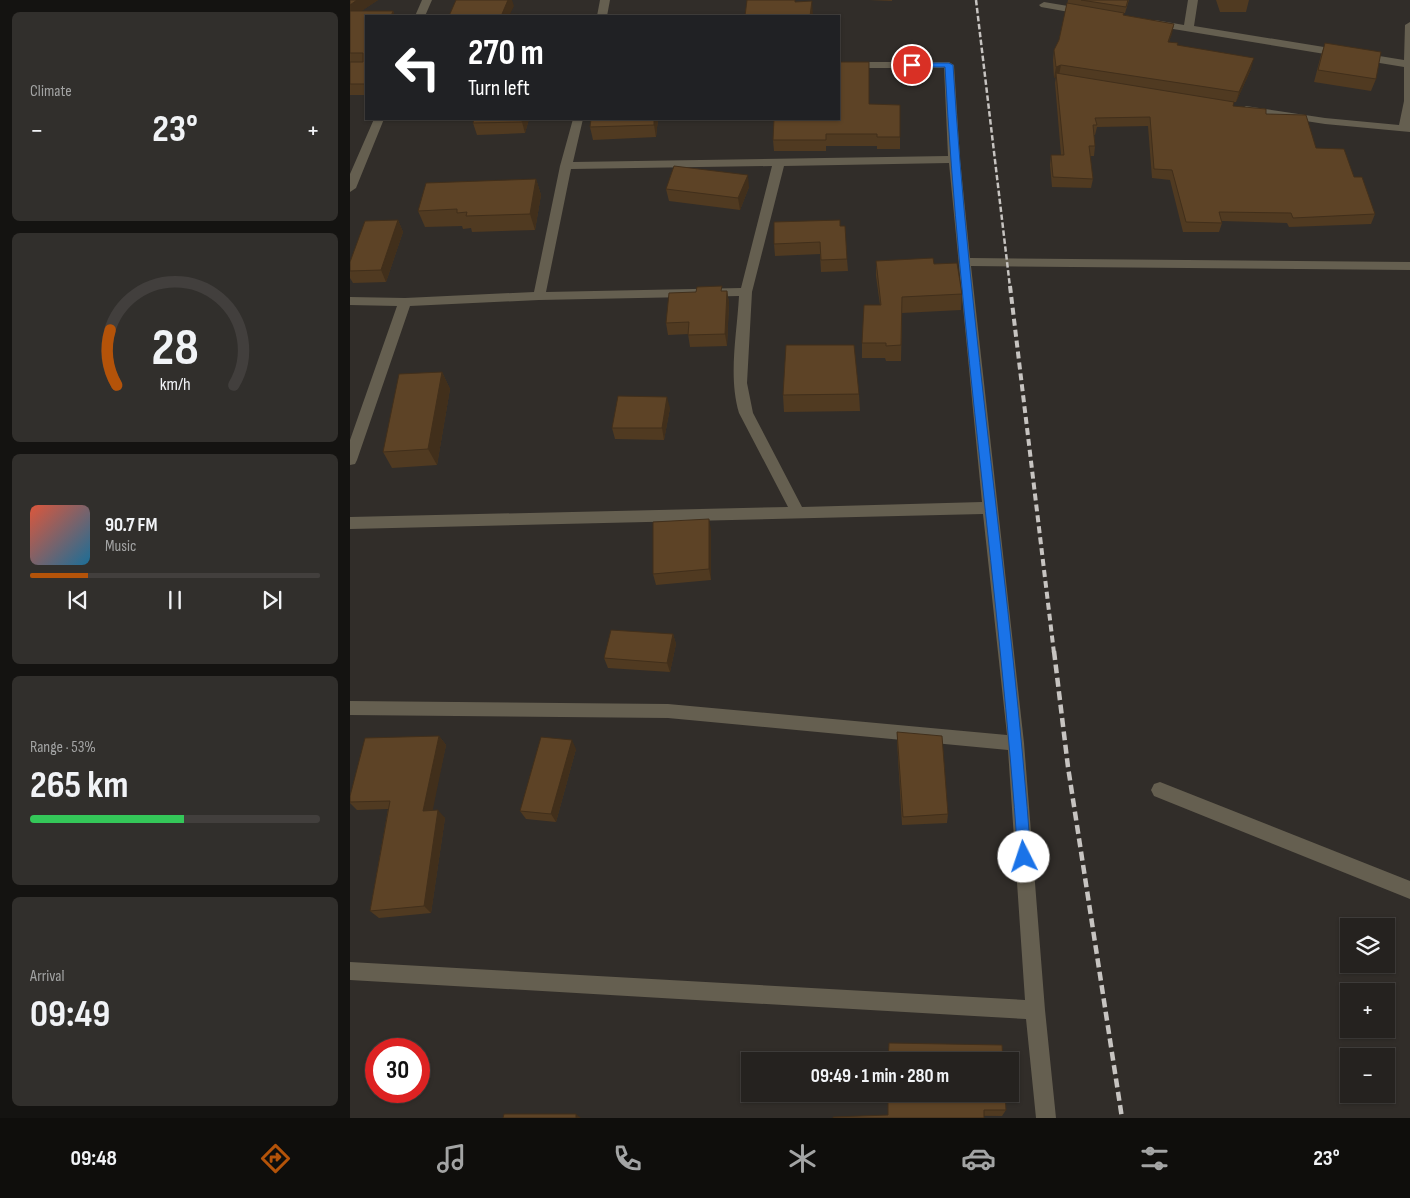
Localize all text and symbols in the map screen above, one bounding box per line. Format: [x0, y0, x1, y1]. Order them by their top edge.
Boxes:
text: 270 m [468, 32, 544, 75]
icon: left [385, 35, 450, 100]
pin [891, 44, 933, 86]
icon: arrive [898, 51, 926, 79]
text: Turn left [468, 75, 530, 102]
text: Climate [30, 82, 72, 101]
text: 23° [152, 107, 198, 152]
text: − [30, 114, 44, 147]
text: + [306, 114, 320, 147]
text: 28 [151, 317, 199, 380]
text: km/h [160, 374, 190, 395]
text: 90.7 FM [105, 514, 157, 537]
text: Music [105, 537, 136, 556]
icon: previous [64, 586, 92, 614]
icon: pause [161, 586, 189, 614]
icon: next [258, 586, 286, 614]
text: Range · 53% [30, 738, 96, 757]
text: 265 km [30, 763, 128, 808]
position arrow [997, 830, 1049, 882]
map controls [1340, 918, 1395, 1103]
button: layers [1340, 918, 1395, 973]
text: Arrival [30, 967, 64, 986]
button: + [1340, 983, 1395, 1038]
text: 09:49 [30, 992, 110, 1037]
speed limit sign: 30 [365, 1038, 430, 1103]
button: − [1340, 1048, 1395, 1103]
text: 09:49 · 1 min · 280 m [811, 1065, 949, 1088]
icon: directions [258, 1141, 293, 1176]
icon: music [434, 1141, 469, 1176]
icon: phone [610, 1141, 645, 1176]
icon: climate [785, 1141, 820, 1176]
icon: car [961, 1141, 996, 1176]
icon: filters [1137, 1141, 1172, 1176]
text: 09:48 [70, 1145, 117, 1172]
text: 23° [1313, 1145, 1340, 1172]

